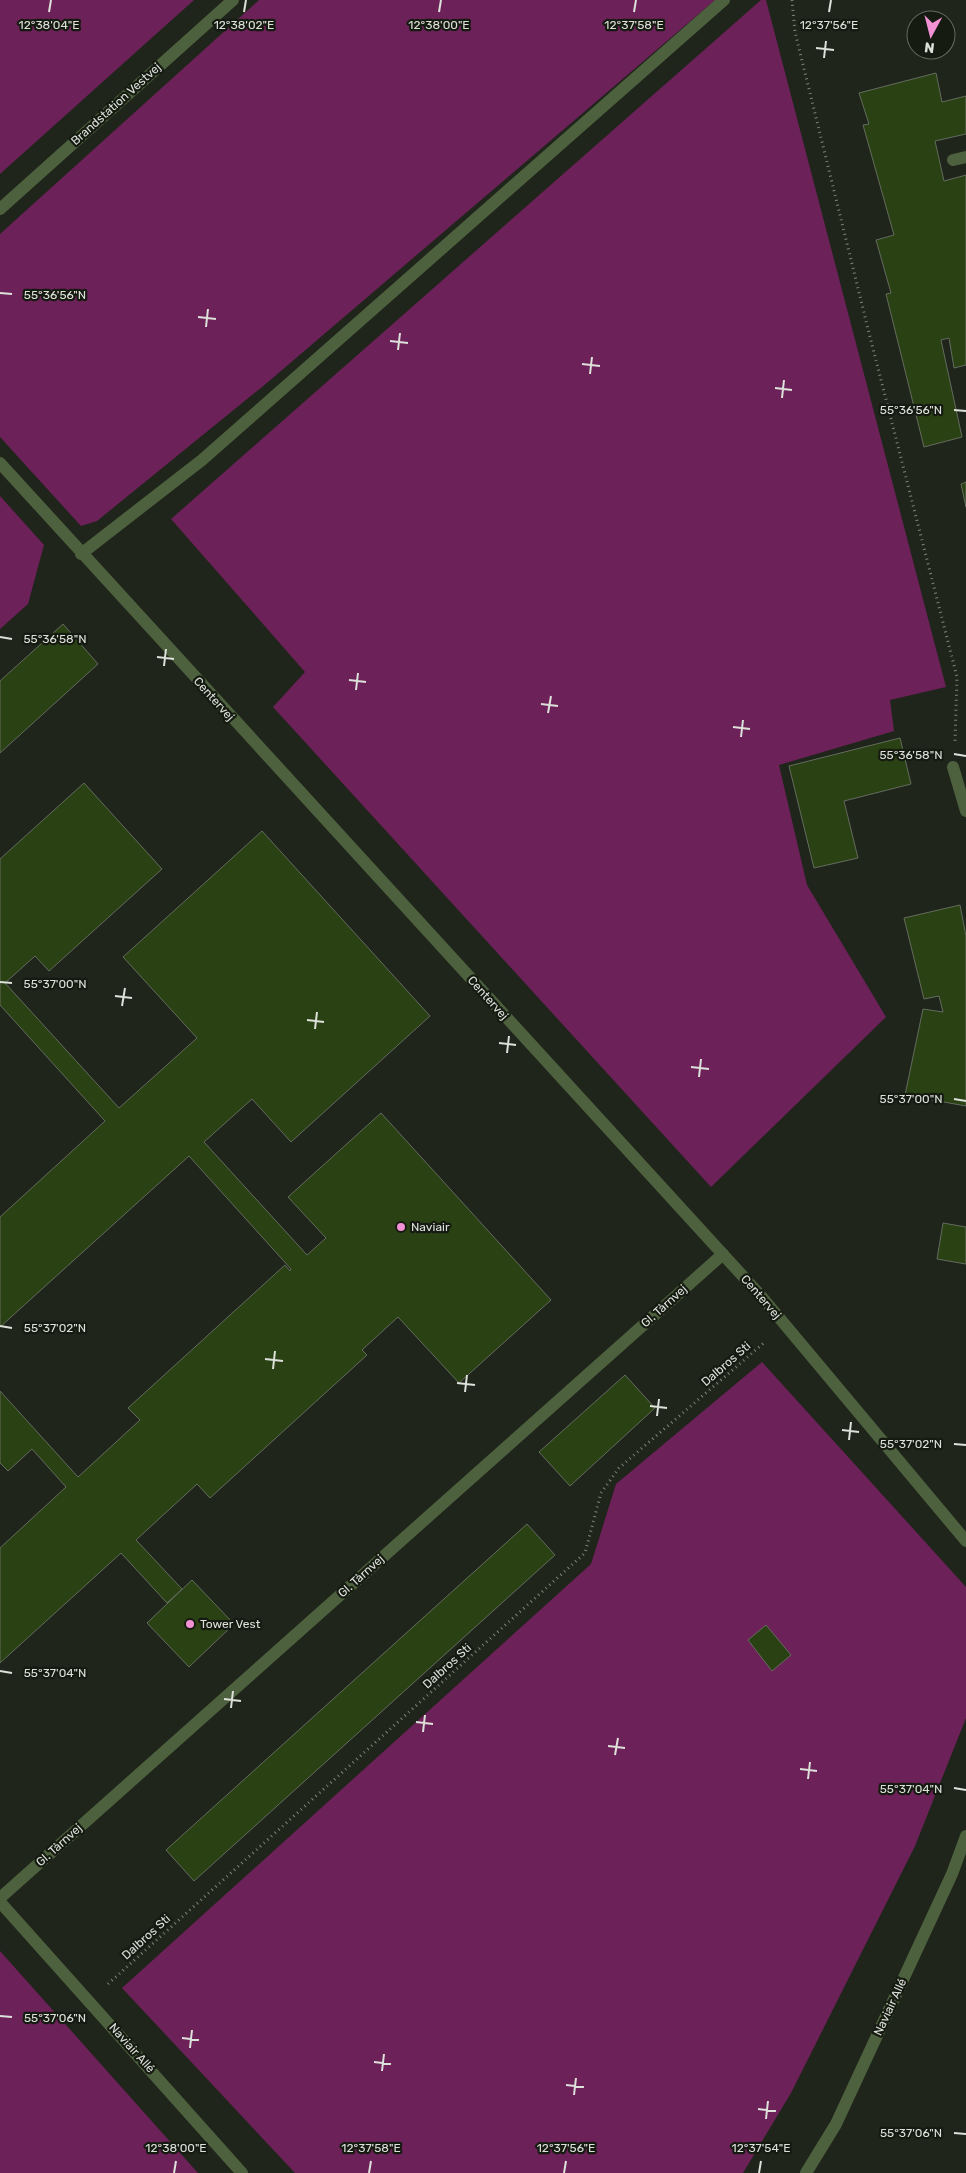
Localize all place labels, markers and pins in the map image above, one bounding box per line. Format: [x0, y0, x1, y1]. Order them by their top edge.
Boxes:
place label: Naviair [411, 1220, 450, 1234]
marker: Naviair [395, 1221, 407, 1233]
place label: Tower Vest [200, 1617, 261, 1631]
marker: Tower Vest [184, 1618, 196, 1630]

